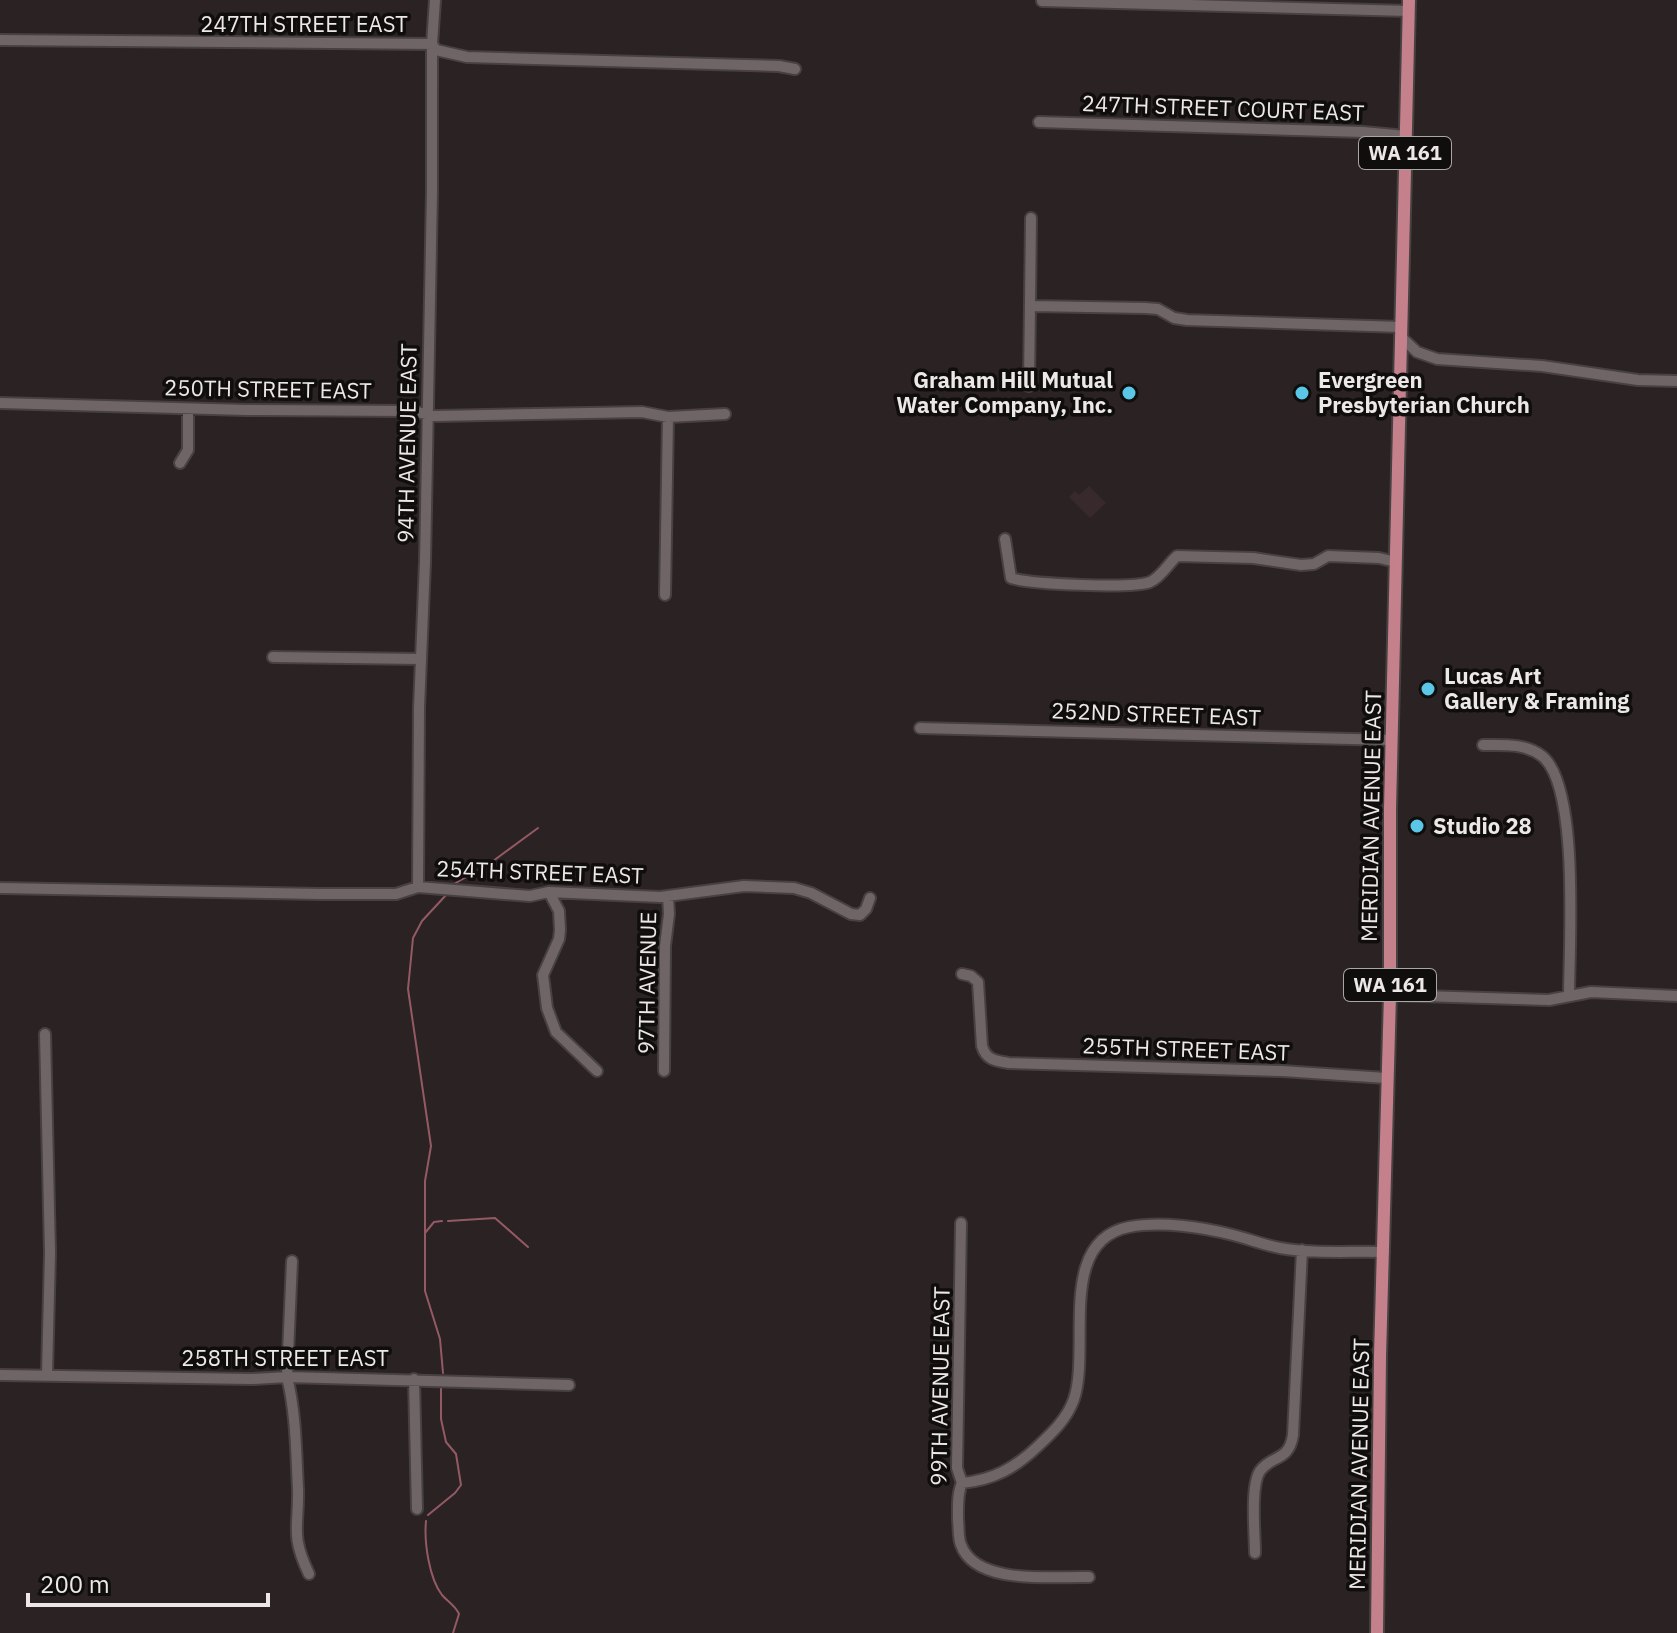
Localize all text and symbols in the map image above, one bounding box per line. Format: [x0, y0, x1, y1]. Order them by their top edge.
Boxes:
street label: 247TH STREET EAST [200, 9, 408, 38]
street label: 247TH STREET COURT EAST [1081, 88, 1365, 127]
road number: WA 161 [1359, 137, 1451, 169]
street label: 94TH AVENUE EAST [390, 343, 423, 543]
place label: Graham Hill Mutual Water Company, Inc. [896, 365, 1113, 419]
place label: Evergreen Presbyterian Church [1318, 365, 1530, 419]
street label: 250TH STREET EAST [164, 372, 372, 405]
marker: Graham Hill Mutual Water Company, Inc. [1120, 384, 1138, 402]
marker: Evergreen Presbyterian Church [1293, 384, 1311, 402]
place label: Lucas Art Gallery & Framing [1444, 661, 1630, 715]
marker: Lucas Art Gallery & Framing [1419, 680, 1437, 698]
street label: MERIDIAN AVENUE EAST [1354, 689, 1387, 942]
street label: 252ND STREET EAST [1051, 695, 1262, 732]
place label: Studio 28 [1433, 811, 1532, 840]
marker: Studio 28 [1408, 817, 1426, 835]
street label: 254TH STREET EAST [436, 853, 645, 890]
street label: 97TH AVENUE [631, 912, 662, 1054]
road number: WA 161 [1344, 969, 1436, 1001]
street label: 255TH STREET EAST [1082, 1030, 1291, 1067]
street label: 99TH AVENUE EAST [923, 1286, 956, 1486]
street label: MERIDIAN AVENUE EAST [1342, 1337, 1375, 1590]
street label: 258TH STREET EAST [181, 1343, 389, 1372]
scale bar [28, 1557, 268, 1607]
text: 200 m [40, 1568, 110, 1600]

